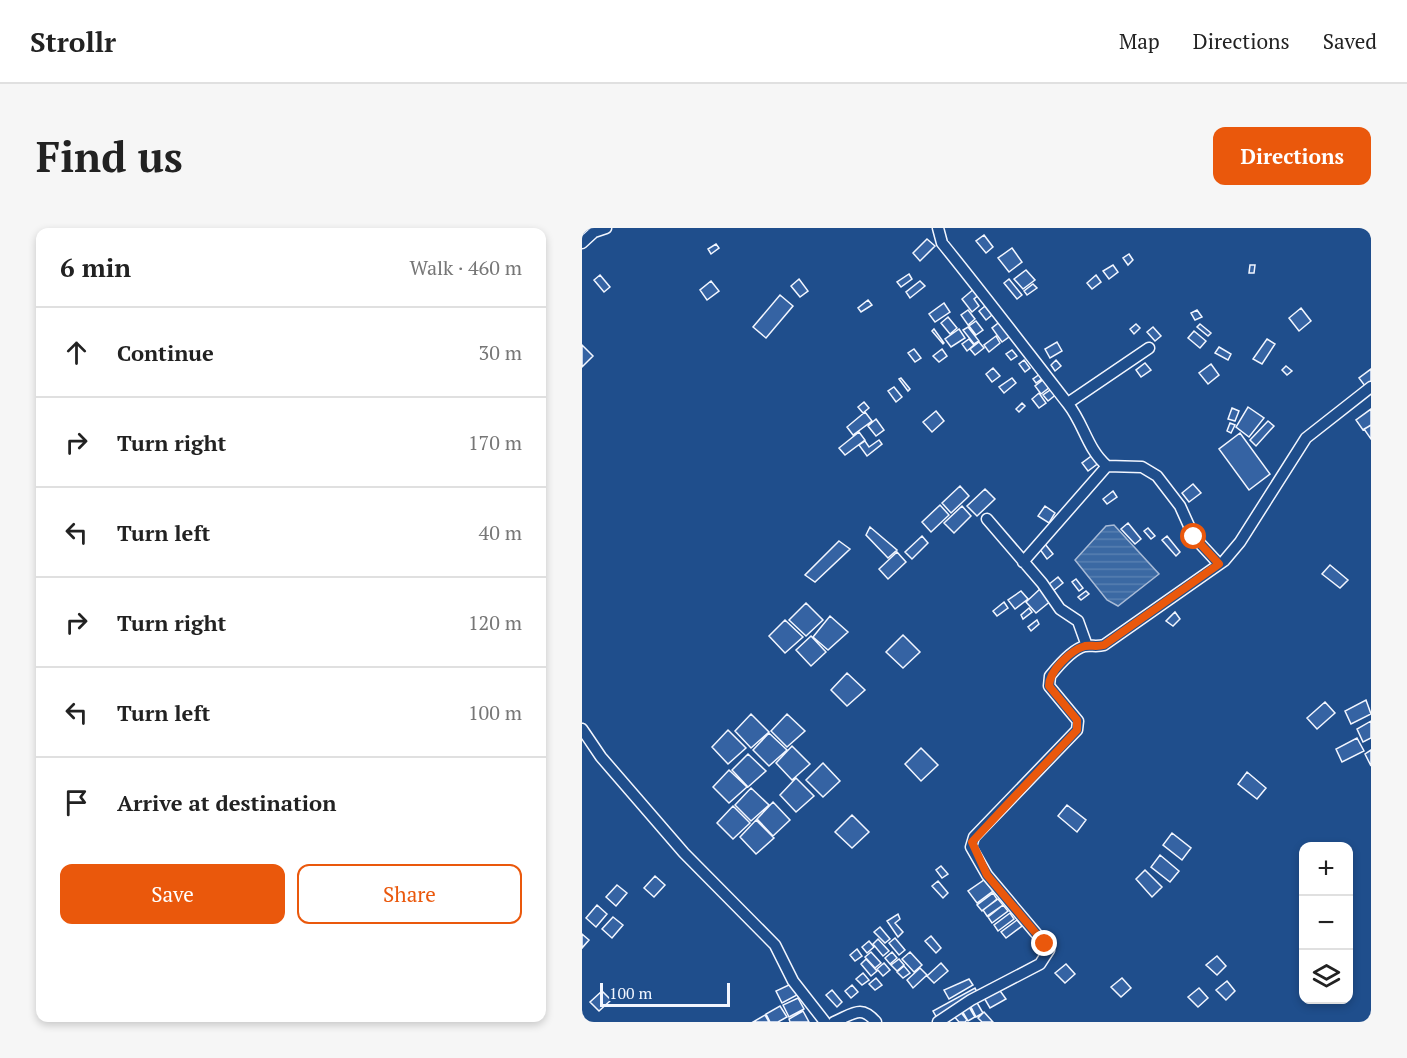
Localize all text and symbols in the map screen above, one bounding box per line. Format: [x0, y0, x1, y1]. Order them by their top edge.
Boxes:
text: Strollr [30, 23, 116, 60]
text: Map [1119, 27, 1160, 55]
text: Directions [1193, 27, 1290, 55]
text: Saved [1323, 27, 1377, 55]
button: Directions [1213, 127, 1371, 185]
text: Find us [36, 128, 183, 184]
text: 6 min [60, 250, 131, 284]
text: Walk · 460 m [410, 254, 522, 281]
icon: ahead [60, 336, 93, 369]
text: Continue [117, 338, 214, 367]
text: 30 m [479, 339, 522, 366]
icon: right [60, 426, 93, 459]
text: Turn right [117, 428, 226, 457]
text: 170 m [468, 429, 522, 456]
icon: left [60, 516, 93, 549]
text: Turn left [117, 518, 210, 547]
text: 40 m [479, 519, 522, 546]
route start [1180, 523, 1206, 549]
icon: right [60, 606, 93, 639]
text: Turn right [117, 608, 226, 637]
text: 120 m [468, 609, 522, 636]
icon: left [60, 696, 93, 729]
text: Turn left [117, 698, 210, 727]
text: 100 m [468, 699, 522, 726]
icon: arrive [60, 786, 93, 819]
text: Arrive at destination [117, 788, 336, 817]
map controls [1299, 842, 1353, 1004]
button: + [1299, 842, 1353, 896]
button: Save [60, 864, 285, 924]
button: Share [297, 864, 522, 924]
button: − [1299, 896, 1353, 950]
route end [1031, 930, 1057, 956]
button: layers [1299, 950, 1353, 1004]
scale bar [600, 980, 730, 1008]
text: 100 m [609, 982, 652, 1004]

